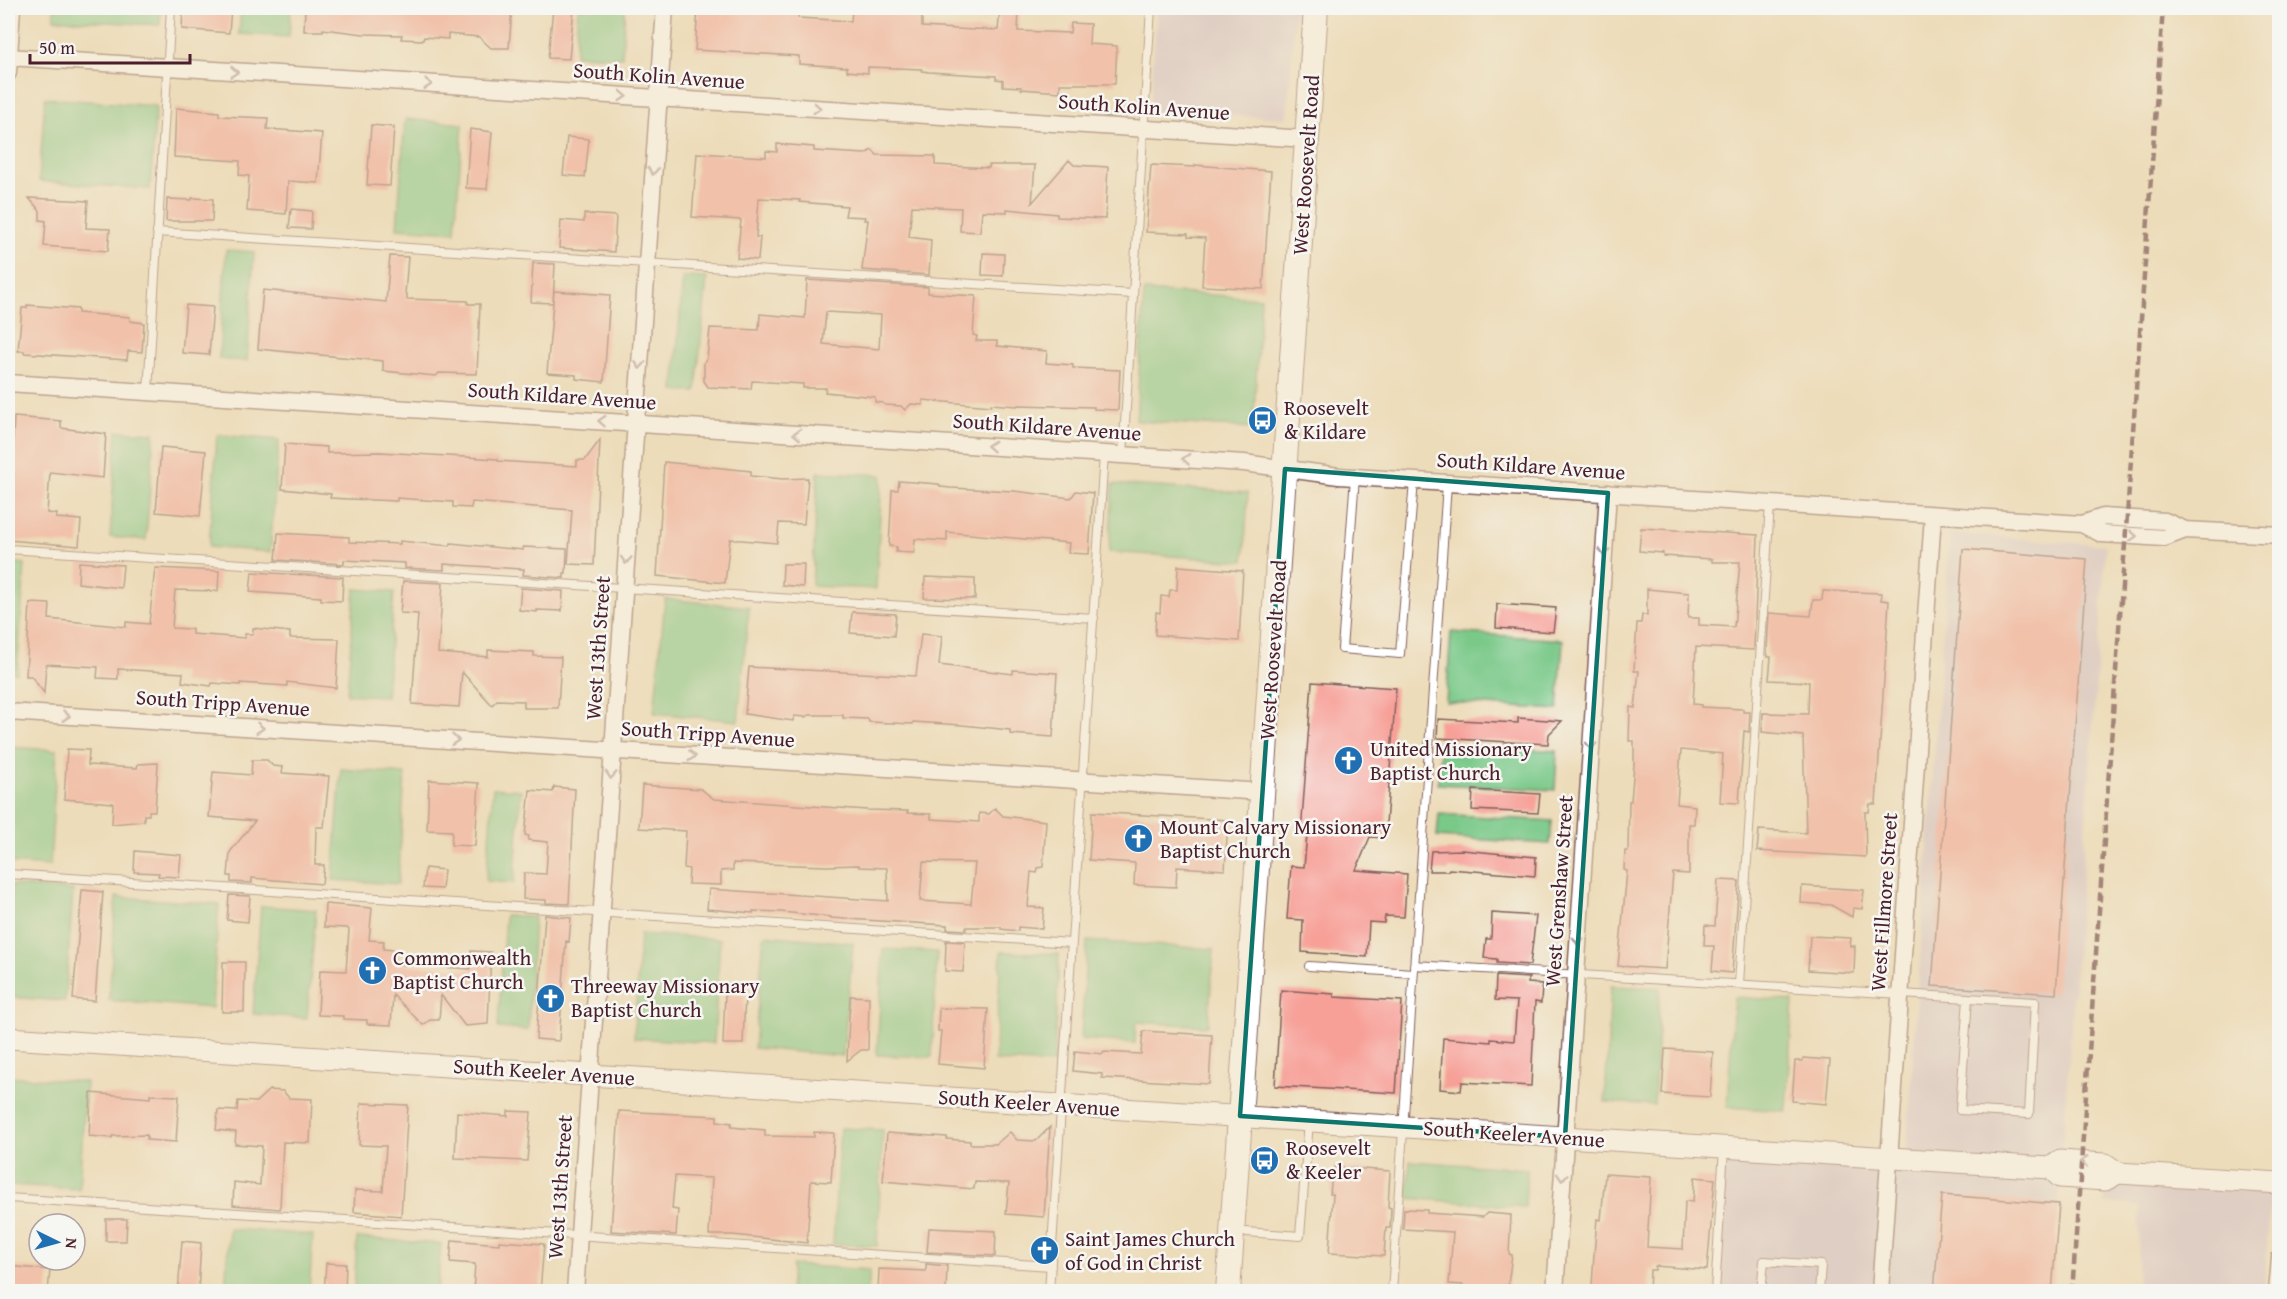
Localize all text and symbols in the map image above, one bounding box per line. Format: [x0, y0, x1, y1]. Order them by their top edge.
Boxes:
scale bar [30, 27, 190, 65]
text: 50 m [39, 34, 75, 61]
street label: South Kolin Avenue [572, 54, 746, 97]
one-way arrow [229, 65, 238, 78]
street label: West Roosevelt Road [1284, 73, 1327, 256]
one-way arrow [424, 77, 433, 90]
street label: South Kolin Avenue [1057, 85, 1231, 128]
one-way arrow [618, 90, 627, 103]
one-way arrow [813, 102, 822, 115]
one-way arrow [647, 166, 660, 175]
one-way arrow [633, 361, 646, 370]
street label: South Kildare Avenue [467, 373, 657, 418]
place label: Roosevelt & Kildare [1284, 392, 1369, 447]
street label: South Kildare Avenue [952, 404, 1142, 449]
bus stop icon: Roosevelt & Kildare [1247, 404, 1279, 436]
one-way arrow [598, 415, 607, 428]
one-way arrow [792, 427, 801, 440]
one-way arrow [987, 440, 996, 453]
street label: South Kildare Avenue [1436, 443, 1626, 488]
one-way arrow [1181, 452, 1190, 465]
one-way arrow [2129, 530, 2138, 543]
one-way arrow [1598, 547, 1611, 556]
one-way arrow [620, 555, 633, 564]
street label: West Roosevelt Road [1251, 558, 1294, 741]
street label: West 13th Street [577, 574, 618, 721]
street label: South Tripp Avenue [135, 681, 311, 724]
one-way arrow [61, 709, 70, 722]
street label: South Tripp Avenue [620, 712, 796, 755]
one-way arrow [256, 721, 265, 734]
place label: United Missionary Baptist Church [1370, 733, 1532, 788]
one-way arrow [451, 734, 460, 747]
one-way arrow [1585, 742, 1598, 751]
church icon: United Missionary Baptist Church [1333, 745, 1365, 777]
one-way arrow [687, 749, 696, 762]
one-way arrow [605, 771, 618, 780]
street label: West Grenshaw Street [1536, 794, 1581, 988]
place label: Mount Calvary Missionary Baptist Church [1160, 811, 1392, 866]
street label: West Fillmore Street [1862, 811, 1905, 992]
church icon: Mount Calvary Missionary Baptist Church [1123, 823, 1155, 855]
one-way arrow [1572, 936, 1585, 945]
place label: Commonwealth Baptist Church [393, 942, 532, 997]
church icon: Commonwealth Baptist Church [356, 954, 388, 986]
place label: Threeway Missionary Baptist Church [571, 970, 760, 1025]
church icon: Threeway Missionary Baptist Church [534, 982, 566, 1014]
street label: South Keeler Avenue [452, 1050, 636, 1093]
street label: South Keeler Avenue [937, 1081, 1121, 1124]
street label: South Keeler Avenue [1422, 1112, 1606, 1155]
street label: West 13th Street [539, 1113, 580, 1260]
place label: Roosevelt & Keeler [1286, 1132, 1371, 1187]
bus stop icon: Roosevelt & Keeler [1249, 1144, 1281, 1176]
one-way arrow [2080, 1156, 2089, 1169]
one-way arrow [1556, 1173, 1569, 1182]
north arrow [27, 1212, 87, 1272]
place label: Saint James Church of God in Christ [1065, 1223, 1235, 1278]
church icon: Saint James Church of God in Christ [1028, 1235, 1060, 1267]
text: N [59, 1237, 84, 1250]

